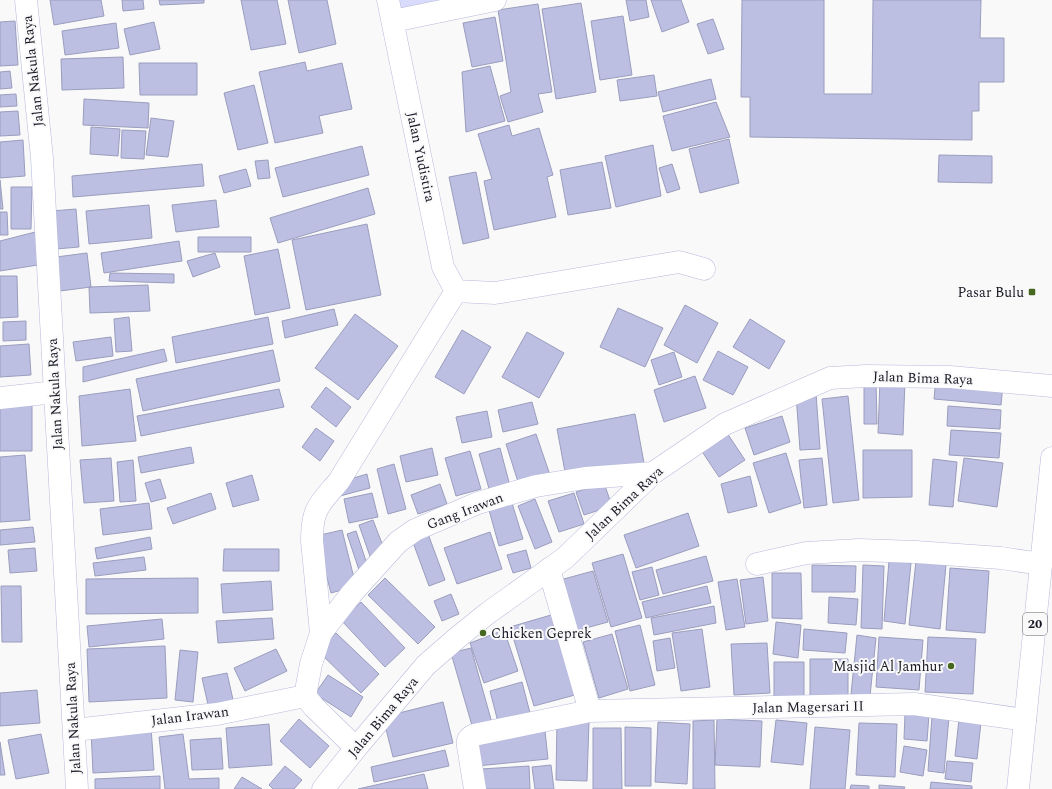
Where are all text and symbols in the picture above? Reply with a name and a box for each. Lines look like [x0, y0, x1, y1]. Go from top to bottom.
street label: Jalan Nakula Raya [17, 14, 49, 128]
street label: Jalan Yudistira [401, 110, 441, 204]
place label: Pasar Bulu [958, 282, 1024, 303]
marker: Pasar Bulu [1027, 287, 1037, 297]
street label: Jalan Nakula Raya [42, 337, 68, 450]
street label: Jalan Bima Raya [873, 366, 974, 390]
street label: Jalan Bima Raya [580, 461, 668, 545]
street label: Gang Irawan [424, 487, 506, 535]
road number: 20 [1023, 613, 1047, 635]
place label: Chicken Geprek [491, 623, 592, 644]
marker: Chicken Geprek [478, 628, 488, 638]
place label: Masjid Al Jamhur [833, 656, 943, 677]
street label: Jalan Nakula Raya [60, 661, 86, 774]
marker: Masjid Al Jamhur [946, 661, 956, 671]
street label: Jalan Bima Raya [343, 672, 423, 762]
street label: Jalan Magersari II [752, 696, 864, 718]
street label: Jalan Irawan [150, 701, 230, 731]

